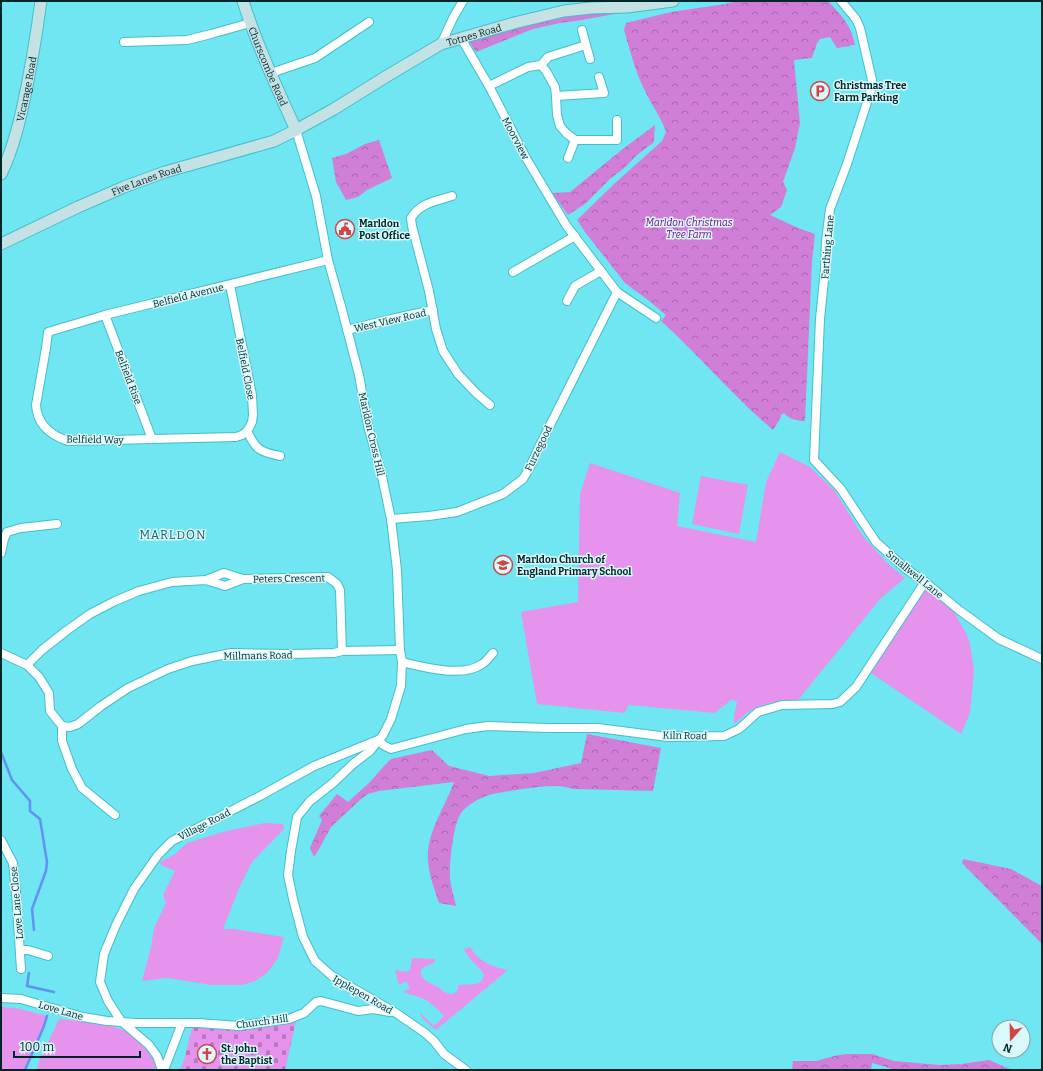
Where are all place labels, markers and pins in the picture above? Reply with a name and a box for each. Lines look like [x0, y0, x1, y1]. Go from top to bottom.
parking icon: Christmas Tree Farm Parking [809, 80, 831, 102]
place label: Christmas Tree Farm Parking [834, 80, 907, 104]
public building icon: Marldon Post Office [334, 218, 356, 240]
place label: Marldon Post Office [359, 218, 410, 242]
school or university icon: Marldon Church of England Primary School [492, 554, 514, 576]
place label: Marldon Church of England Primary School [517, 554, 631, 578]
church icon: St. John the Baptist [196, 1043, 218, 1065]
place label: St. John the Baptist [221, 1043, 273, 1067]

